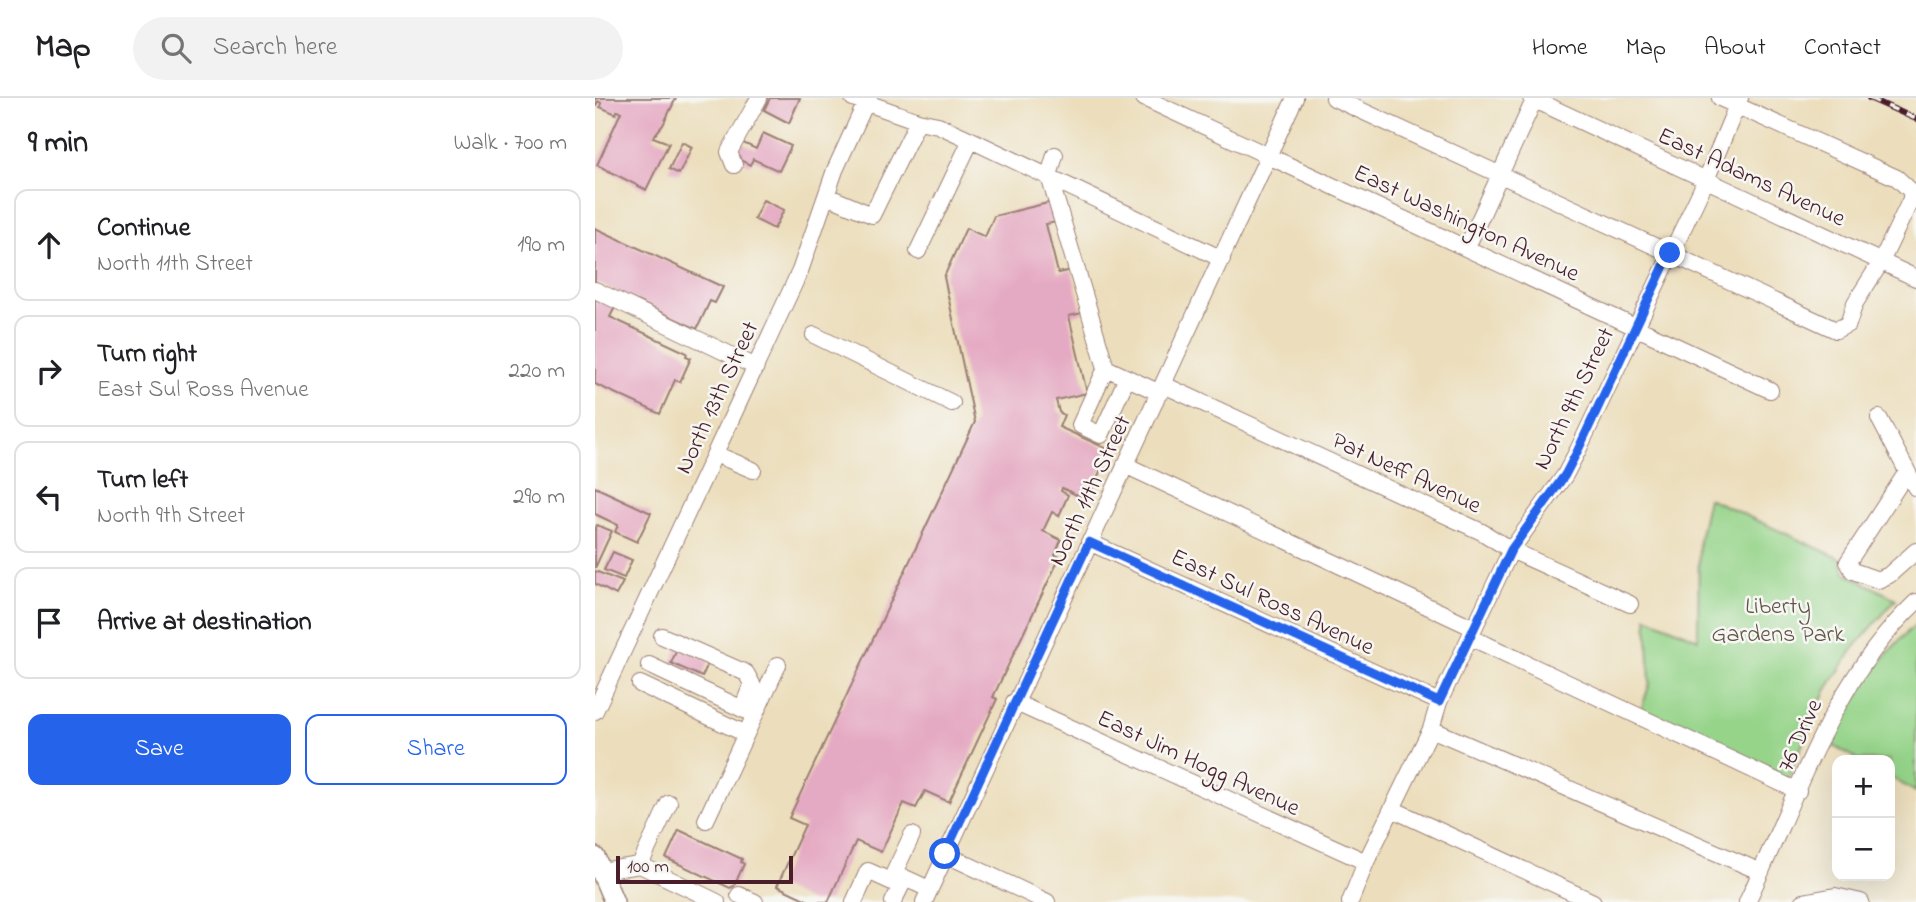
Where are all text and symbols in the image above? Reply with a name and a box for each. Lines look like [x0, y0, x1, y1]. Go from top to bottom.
search box [133, 17, 623, 80]
text: Map [35, 24, 91, 72]
icon: search [157, 29, 195, 67]
text: Search here [213, 29, 337, 67]
text: Home [1532, 31, 1588, 66]
text: Map [1626, 31, 1666, 66]
text: About [1704, 31, 1766, 66]
text: Contact [1804, 31, 1881, 66]
street label: East Adams Avenue [1651, 119, 1851, 237]
text: 9 min [28, 122, 88, 166]
text: Walk · 700 m [453, 127, 567, 160]
street label: East Washington Avenue [1347, 156, 1585, 292]
text: Continue [97, 210, 190, 248]
icon: ahead [30, 226, 68, 264]
text: 190 m [517, 229, 565, 262]
route end [1654, 237, 1685, 268]
text: North 11th Street [97, 248, 253, 281]
street label: North 13th Street [668, 316, 769, 480]
street label: North 9th Street [1526, 322, 1625, 476]
text: Turn right [97, 336, 197, 374]
icon: right [30, 352, 68, 390]
text: 220 m [509, 355, 565, 388]
text: East Sul Ross Avenue [97, 374, 309, 407]
street label: North 11th Street [1041, 410, 1142, 572]
street label: Pat Neff Avenue [1325, 424, 1487, 524]
text: Turn left [97, 462, 188, 500]
icon: left [30, 478, 68, 516]
text: 290 m [513, 481, 565, 514]
text: North 9th Street [97, 500, 245, 533]
street label: East Sul Ross Avenue [1164, 541, 1380, 666]
park label: Liberty Gardens Park [1711, 590, 1845, 653]
icon: arrive [30, 604, 68, 642]
text: Arrive at destination [97, 604, 312, 642]
street label: 76 Drive [1770, 694, 1833, 778]
street label: East Jim Hogg Avenue [1091, 702, 1305, 827]
button: Save [28, 714, 291, 785]
button: Share [305, 714, 567, 785]
map controls [1832, 755, 1895, 881]
button: + [1832, 755, 1895, 818]
button: − [1832, 818, 1895, 881]
route start [929, 838, 960, 869]
scale bar [616, 853, 793, 885]
text: 100 m [627, 854, 669, 881]

